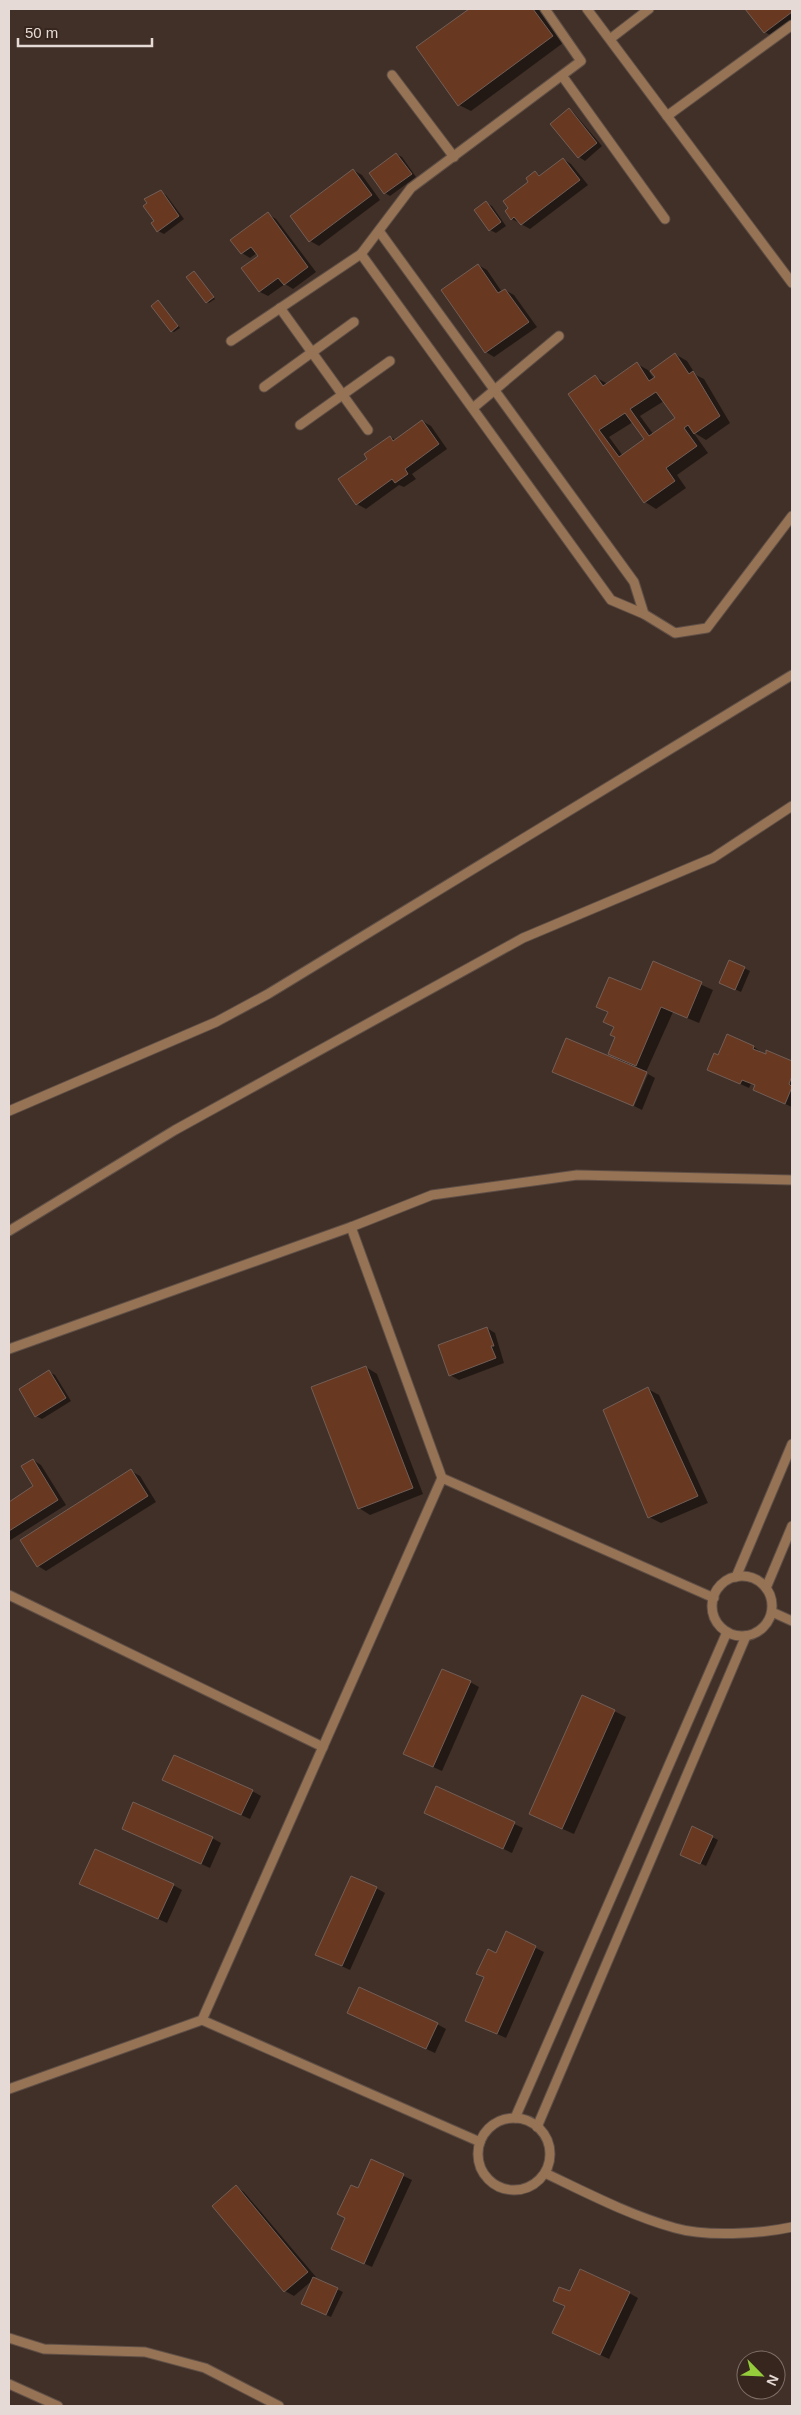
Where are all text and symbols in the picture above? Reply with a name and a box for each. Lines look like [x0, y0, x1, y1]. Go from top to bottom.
scale bar [18, 15, 151, 47]
text: 50 m [25, 24, 58, 41]
north arrow [736, 2350, 786, 2400]
text: N [764, 2372, 782, 2388]

